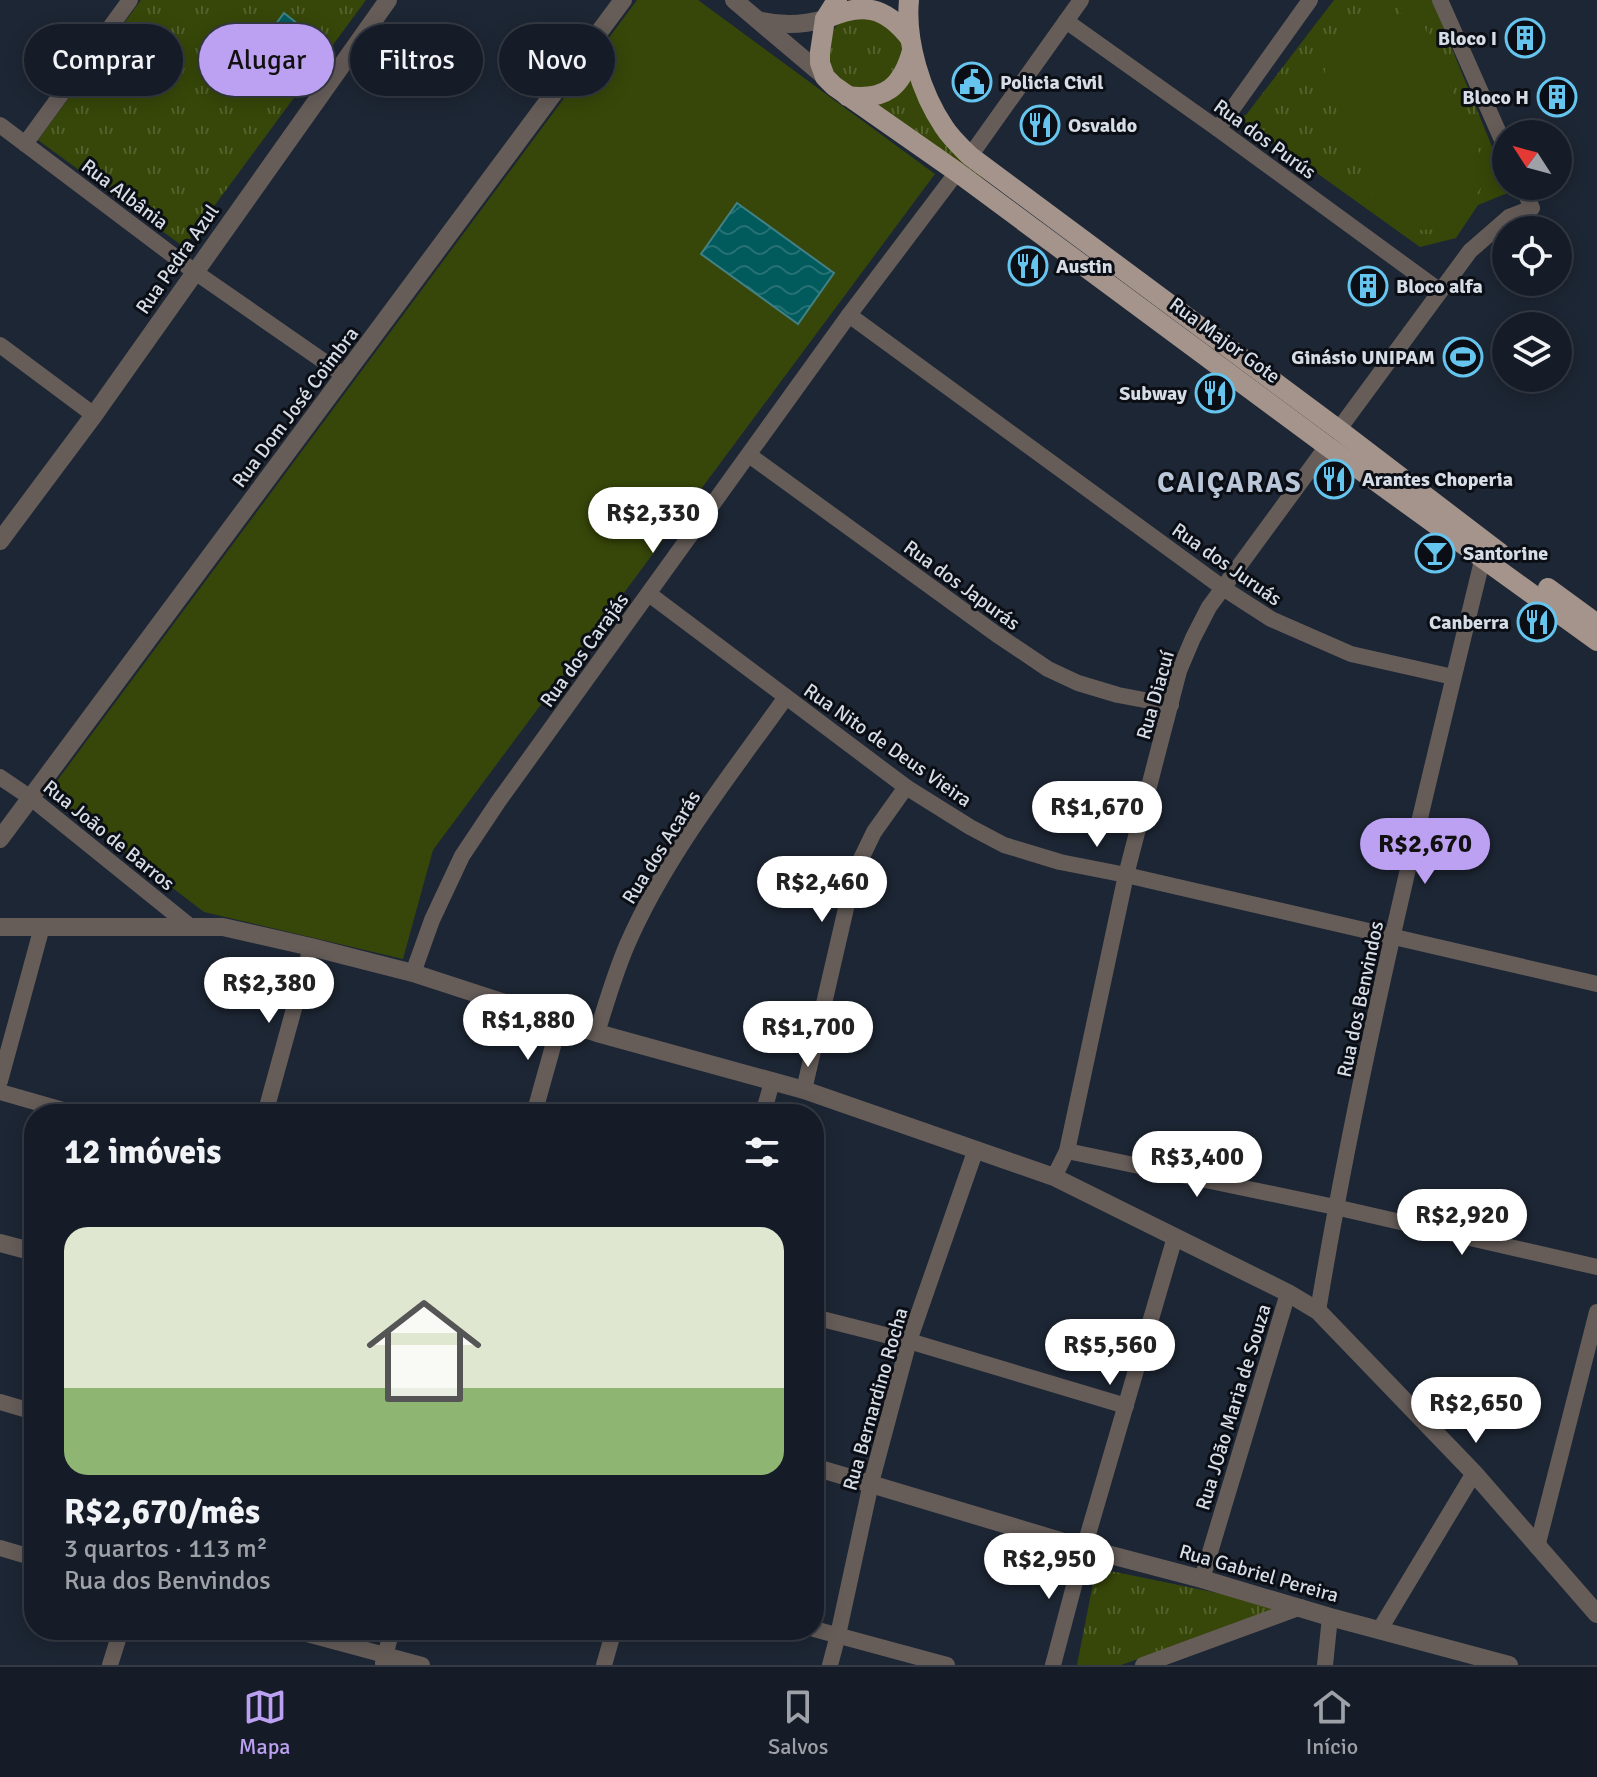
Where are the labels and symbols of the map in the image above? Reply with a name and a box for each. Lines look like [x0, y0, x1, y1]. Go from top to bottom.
building icon: Bloco I [1504, 17, 1546, 59]
place label: Bloco I [1438, 26, 1497, 51]
public building icon: Policia Civil [951, 61, 993, 103]
place label: Policia Civil [1000, 70, 1103, 95]
building icon: Bloco H [1536, 76, 1578, 118]
place label: Bloco H [1462, 85, 1529, 110]
street label: Rua dos Purús [1209, 94, 1321, 185]
restaurant icon: Osvaldo [1019, 104, 1061, 146]
place label: Osvaldo [1068, 113, 1137, 138]
north arrow [1492, 120, 1572, 200]
street label: Rua Albânia [76, 154, 173, 235]
street label: Rua Pedra Azul [130, 200, 224, 319]
restaurant icon: Austin [1007, 245, 1049, 287]
place label: Austin [1056, 254, 1113, 279]
building icon: Bloco alfa [1347, 265, 1389, 307]
place label: Bloco alfa [1396, 274, 1483, 299]
street label: Rua Major Gote [1164, 292, 1285, 389]
street label: Rua Dom José Coimbra [227, 322, 364, 493]
sports icon: Ginásio UNIPAM [1442, 336, 1484, 378]
place label: Ginásio UNIPAM [1291, 345, 1435, 370]
restaurant icon: Subway [1194, 372, 1236, 414]
place label: Subway [1119, 381, 1187, 406]
restaurant icon: Arantes Choperia [1313, 458, 1355, 500]
district label: CAIÇARAS [1157, 466, 1303, 500]
place label: Arantes Choperia [1362, 467, 1513, 492]
pin: R$2,330 [579, 487, 727, 555]
street label: Rua dos Juruás [1167, 517, 1287, 612]
bar icon: Santorine [1414, 532, 1456, 574]
street label: Rua dos Japurás [899, 535, 1025, 636]
place label: Santorine [1463, 541, 1548, 566]
street label: Rua dos Carajás [535, 588, 634, 712]
restaurant icon: Canberra [1516, 601, 1558, 643]
place label: Canberra [1429, 610, 1509, 635]
street label: Rua Diacuí [1131, 647, 1180, 742]
street label: Rua Nito de Deus Vieira [799, 678, 977, 813]
street label: Rua João de Barros [38, 775, 180, 896]
pin: R$1,670 [1023, 781, 1171, 849]
street label: Rua dos Acarás [617, 786, 706, 909]
pin: R$2,670 [1351, 818, 1499, 886]
pin: R$2,460 [748, 856, 896, 924]
street label: Rua dos Benvindos [1332, 919, 1389, 1079]
pin: R$2,380 [195, 957, 343, 1025]
pin: R$1,880 [454, 994, 602, 1062]
pin: R$1,700 [734, 1001, 882, 1069]
pin: R$3,400 [1123, 1131, 1271, 1199]
pin: R$2,920 [1388, 1189, 1536, 1257]
street label: Rua JOão Maria de Souza [1190, 1301, 1277, 1513]
street label: Rua Bernardino Rocha [837, 1305, 914, 1493]
pin: R$5,560 [1036, 1319, 1184, 1387]
pin: R$2,650 [1402, 1377, 1550, 1445]
pin: R$2,950 [975, 1533, 1123, 1601]
street label: Rua Gabriel Pereira [1176, 1539, 1341, 1608]

